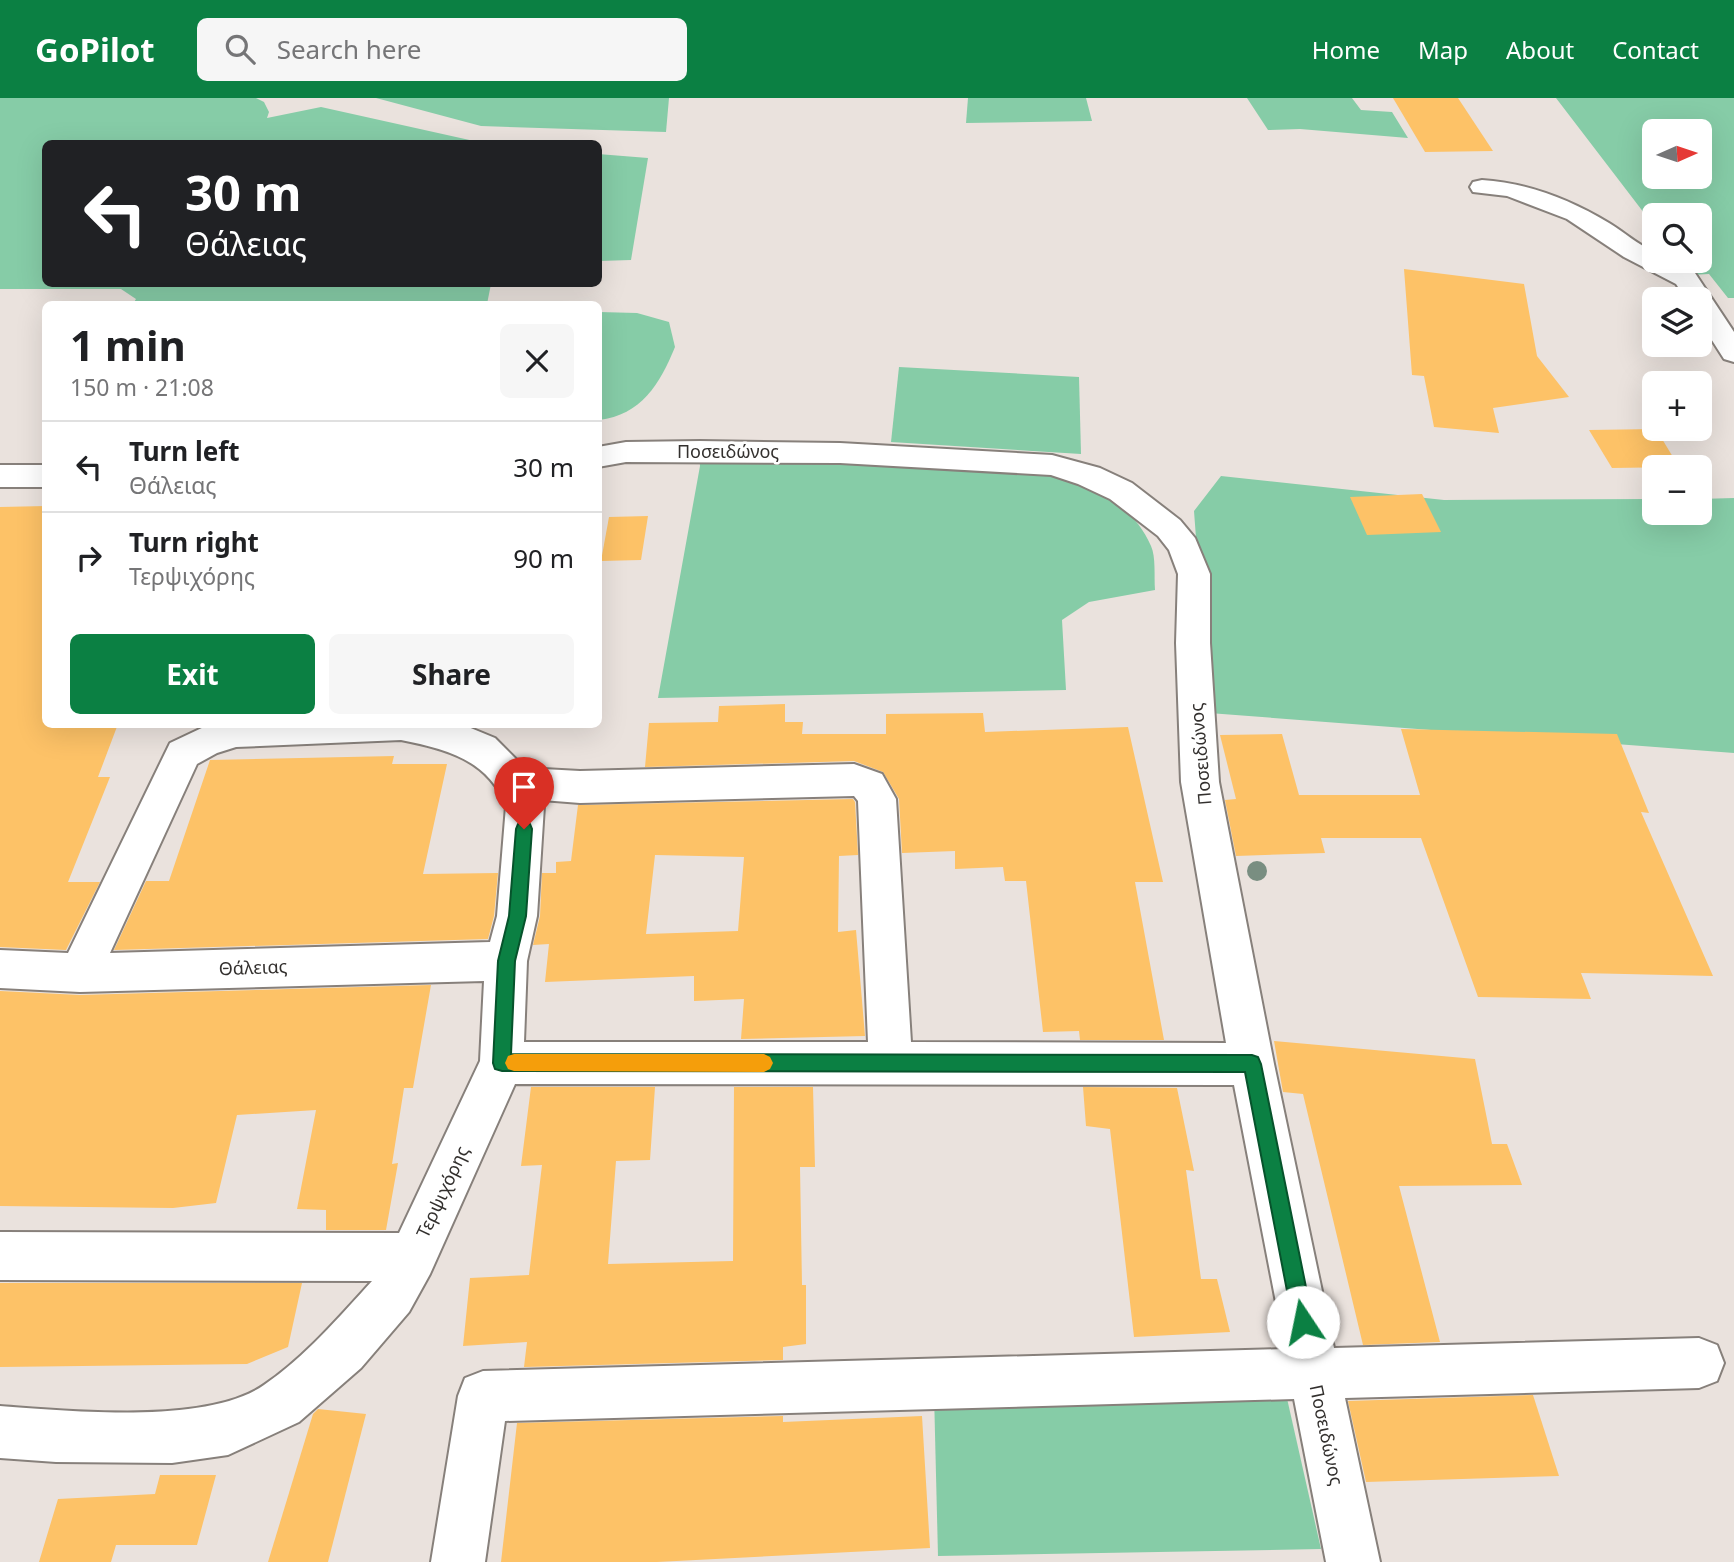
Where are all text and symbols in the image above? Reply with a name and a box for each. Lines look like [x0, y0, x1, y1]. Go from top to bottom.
search box [197, 18, 687, 81]
text: GoPilot [35, 27, 155, 72]
icon: search [221, 30, 259, 68]
text: Search here [277, 31, 421, 67]
text: Home [1312, 33, 1380, 66]
text: Map [1418, 33, 1468, 66]
text: About [1506, 33, 1574, 66]
text: Contact [1612, 33, 1699, 66]
north arrow [1642, 119, 1712, 189]
map controls [1642, 119, 1712, 525]
text: 30 m [185, 159, 302, 225]
icon: left [70, 168, 161, 259]
button: search [1642, 203, 1712, 273]
text: Θάλειας [185, 222, 307, 265]
button: layers [1642, 287, 1712, 357]
text: 1 min [70, 316, 186, 373]
button: close [500, 324, 574, 398]
text: 150 m · 21:08 [70, 371, 214, 403]
button: + [1642, 371, 1712, 441]
text: Turn left [129, 433, 240, 469]
street label: Ποσειδώνος [677, 439, 779, 463]
icon: left [70, 448, 108, 486]
text: 30 m [513, 449, 574, 485]
button: − [1642, 455, 1712, 525]
text: Θάλειας [129, 469, 217, 501]
text: Turn right [129, 524, 259, 560]
icon: right [70, 539, 108, 577]
text: 90 m [513, 540, 574, 576]
text: Τερψιχόρης [129, 560, 255, 592]
button: Exit [70, 634, 315, 714]
button: Share [329, 634, 574, 714]
street label: Ποσειδώνος [1184, 702, 1216, 806]
pin [494, 757, 554, 829]
icon: arrive [505, 768, 543, 806]
street label: Θάλειας [218, 954, 288, 980]
street label: Τερψιχόρης [410, 1142, 474, 1241]
position arrow [1266, 1285, 1340, 1359]
street label: Ποσειδώνος [1305, 1382, 1349, 1487]

